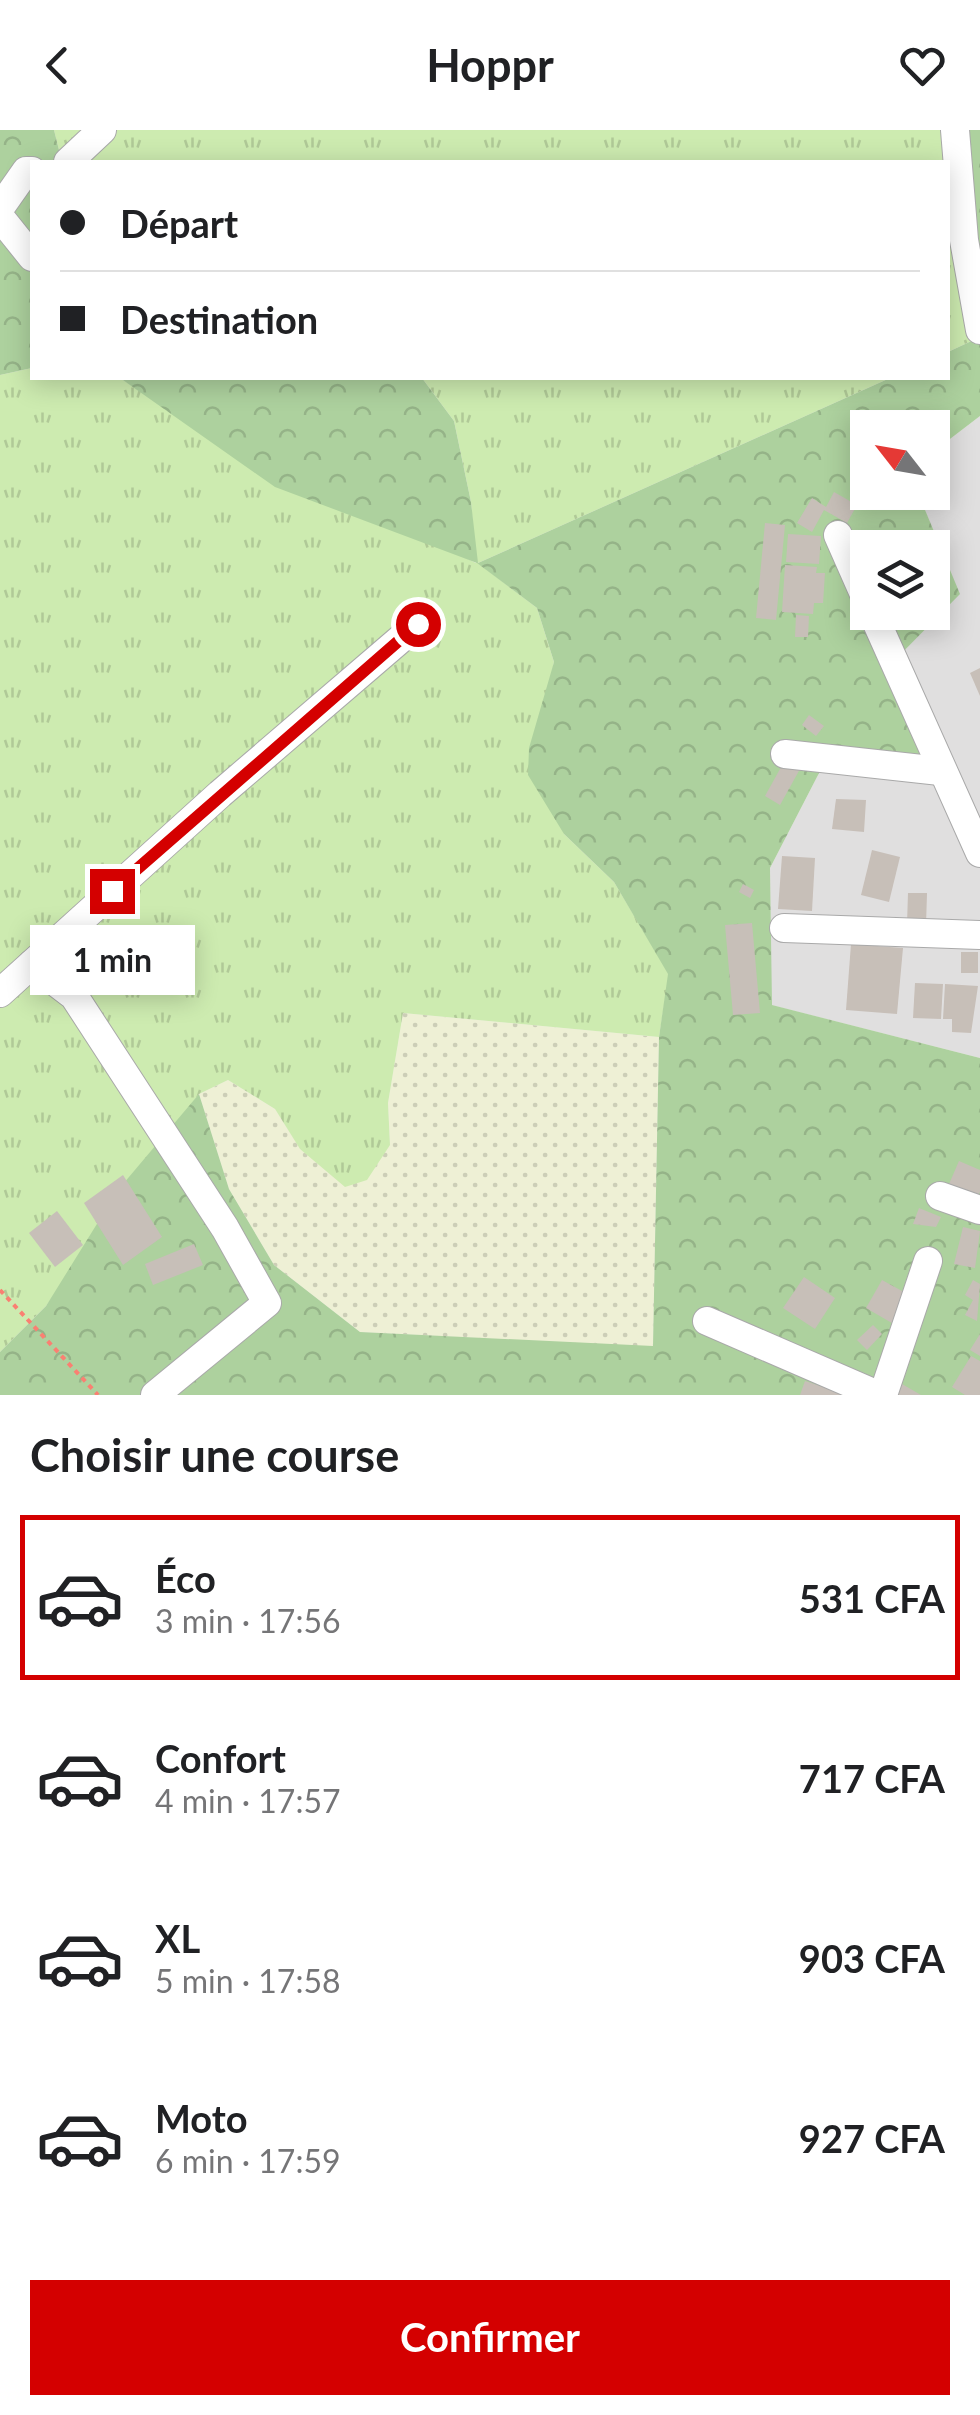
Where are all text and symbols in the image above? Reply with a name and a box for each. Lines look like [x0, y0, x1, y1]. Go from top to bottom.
icon: back [30, 38, 85, 93]
text: Hoppr [426, 38, 554, 92]
icon: heart [895, 38, 950, 93]
text: Départ [120, 200, 238, 246]
text: Destination [120, 296, 318, 342]
north arrow [850, 410, 950, 510]
map controls [850, 410, 950, 630]
button: layers [850, 530, 950, 630]
route start [396, 602, 441, 647]
route end [90, 869, 135, 914]
callout: 1 min [29, 926, 194, 996]
text: 1 min [73, 940, 152, 979]
text: Choisir une course [30, 1428, 399, 1482]
icon: car [35, 1553, 125, 1643]
text: Éco [155, 1555, 216, 1601]
text: 531 CFA [799, 1575, 945, 1621]
text: 3 min · 17:56 [155, 1601, 341, 1640]
icon: car [35, 1733, 125, 1823]
text: Confort [155, 1735, 286, 1781]
text: 717 CFA [799, 1755, 945, 1801]
text: 4 min · 17:57 [155, 1781, 341, 1820]
icon: car [35, 1913, 125, 2003]
text: XL [155, 1915, 200, 1961]
text: 903 CFA [799, 1935, 945, 1981]
text: 5 min · 17:58 [155, 1961, 341, 2000]
icon: car [35, 2093, 125, 2183]
text: Moto [155, 2095, 248, 2141]
text: 927 CFA [799, 2115, 945, 2161]
text: 6 min · 17:59 [155, 2141, 341, 2180]
button: Confirmer [30, 2280, 950, 2395]

